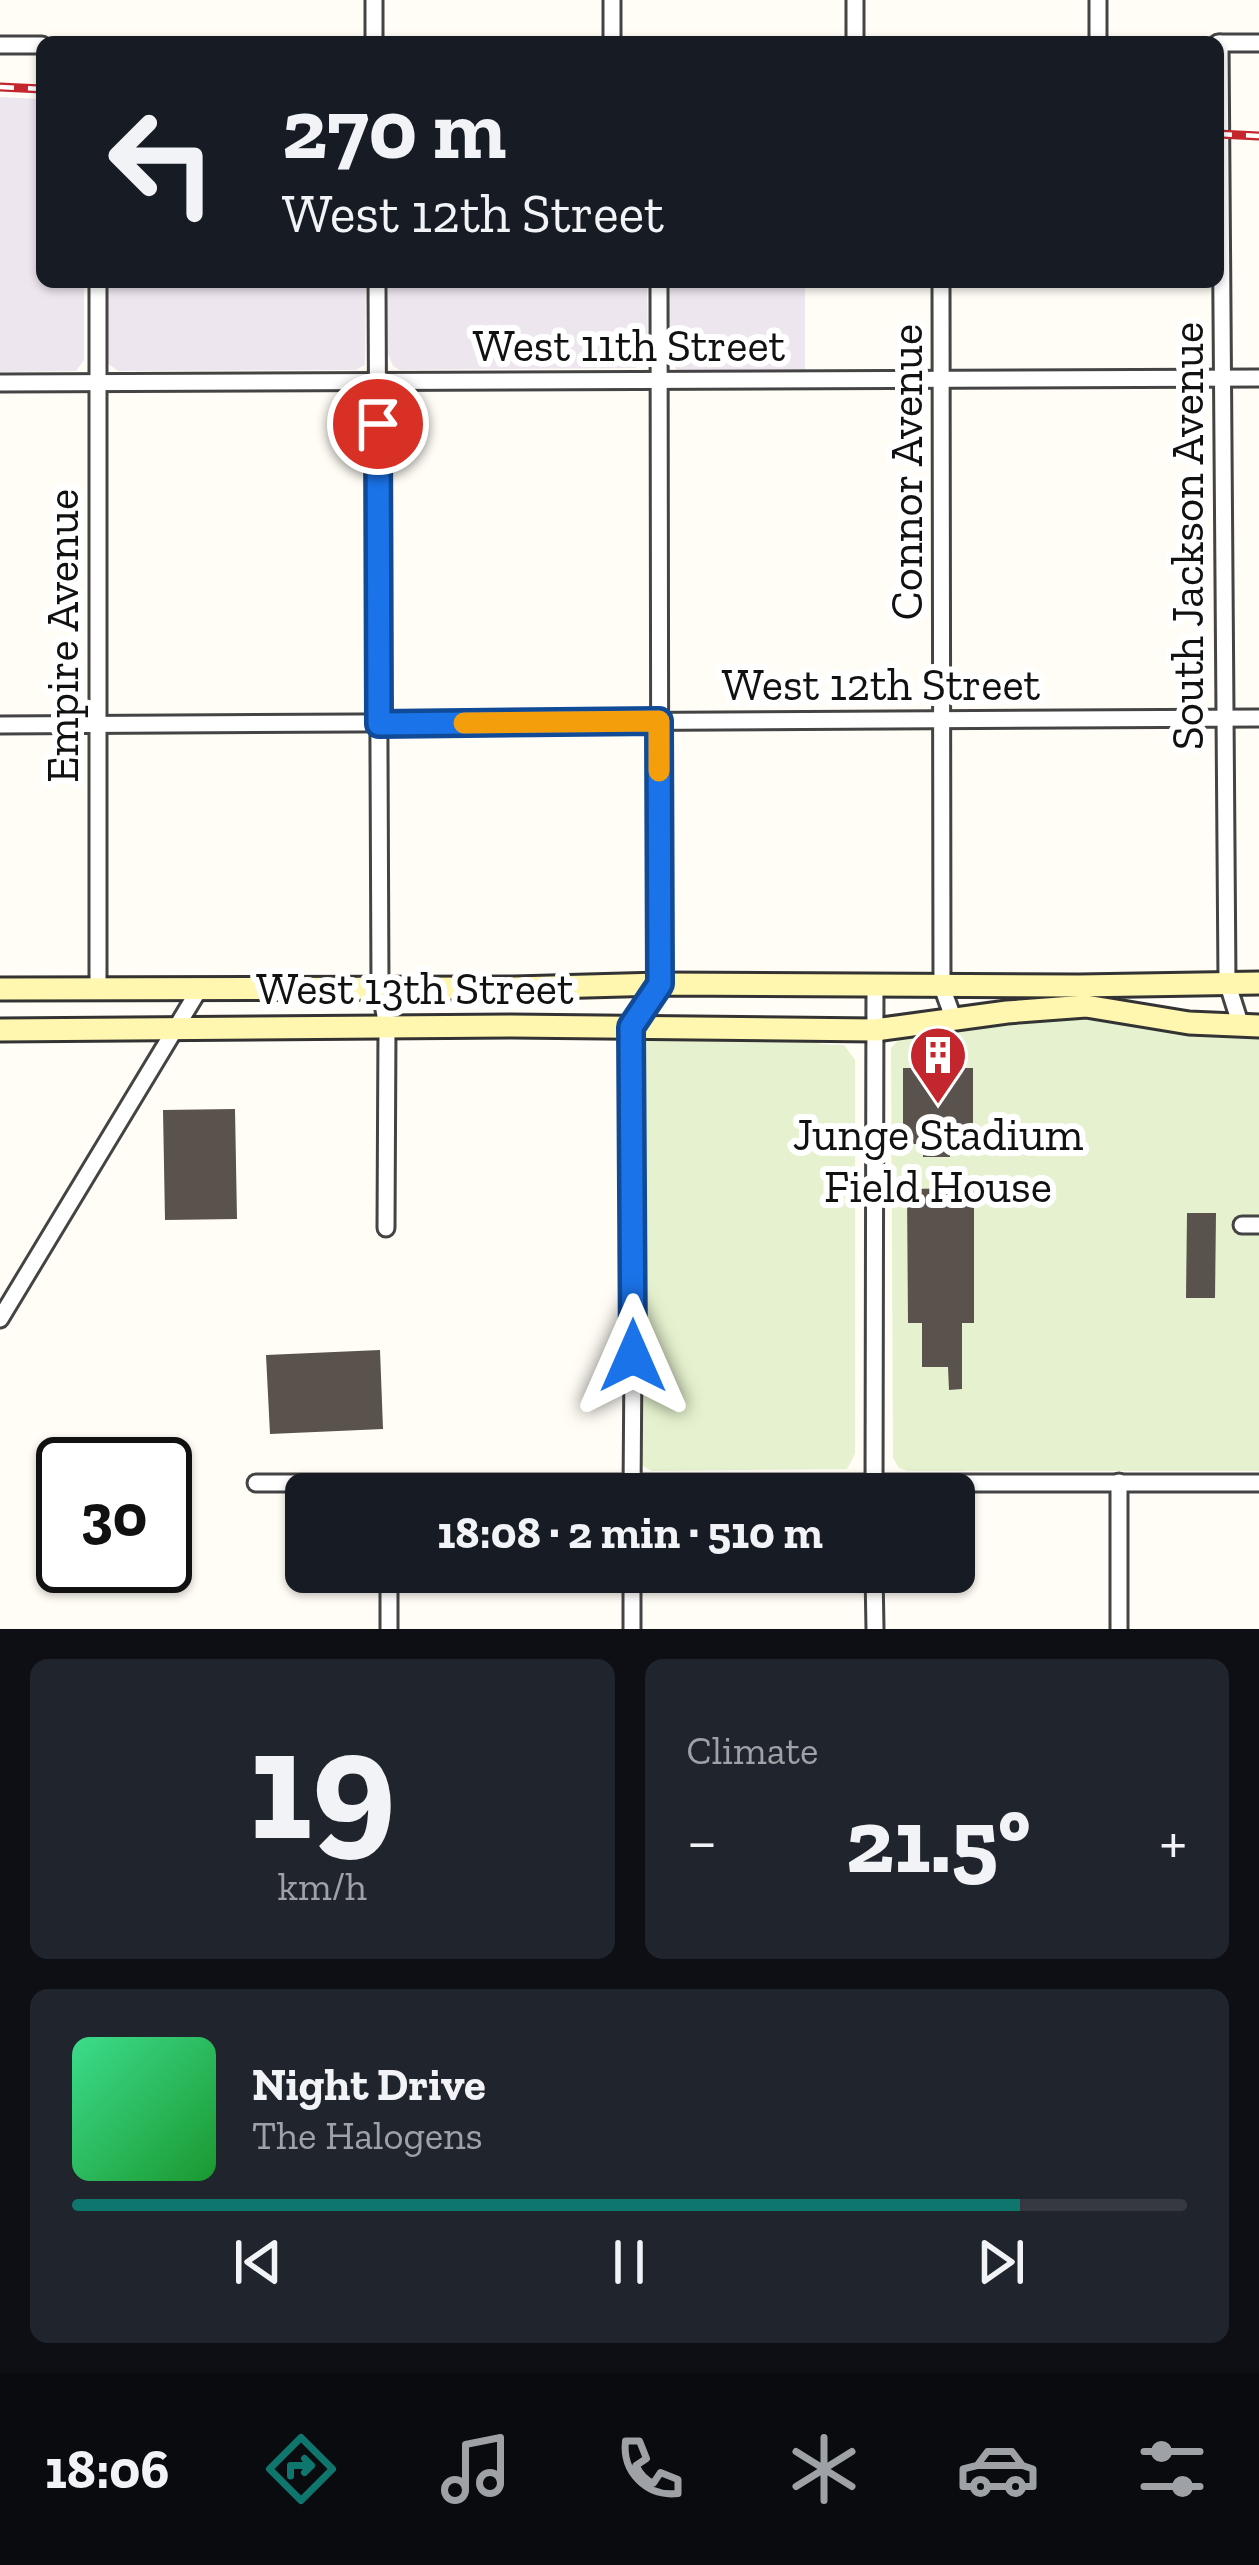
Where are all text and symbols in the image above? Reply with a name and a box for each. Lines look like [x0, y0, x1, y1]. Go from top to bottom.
text: 270 m [282, 79, 506, 180]
icon: left [84, 84, 240, 240]
text: West 12th Street [282, 181, 664, 246]
street label: West 11th Street [473, 319, 786, 373]
street label: South Jackson Avenue [1161, 322, 1215, 750]
street label: Connor Avenue [880, 324, 934, 620]
pin [327, 373, 429, 475]
icon: arrive [345, 391, 411, 457]
street label: Empire Avenue [36, 489, 90, 783]
street label: West 12th Street [722, 658, 1041, 712]
street label: West 13th Street [256, 962, 574, 1016]
building icon: Junge Stadium Field House [907, 1024, 969, 1106]
place label: Junge Stadium Field House [793, 1108, 1083, 1214]
position arrow [570, 1293, 696, 1419]
speed limit sign: 30 [36, 1437, 192, 1593]
text: 18:08 · 2 min · 510 m [437, 1506, 823, 1560]
text: 19 [249, 1691, 395, 1878]
text: Climate [687, 1727, 818, 1774]
text: 21.5° [846, 1787, 1031, 1895]
text: − [687, 1802, 717, 1881]
text: + [1159, 1802, 1187, 1881]
text: km/h [278, 1863, 367, 1910]
text: Night Drive [252, 2058, 486, 2112]
text: The Halogens [252, 2112, 483, 2159]
icon: previous [225, 2229, 291, 2295]
icon: pause [596, 2229, 662, 2295]
icon: next [968, 2229, 1034, 2295]
icon: directions [259, 2427, 343, 2511]
icon: music [434, 2427, 518, 2511]
icon: phone [608, 2427, 692, 2511]
icon: climate [782, 2427, 866, 2511]
icon: car [956, 2427, 1040, 2511]
icon: filters [1130, 2427, 1214, 2511]
text: 18:06 [45, 2437, 169, 2502]

